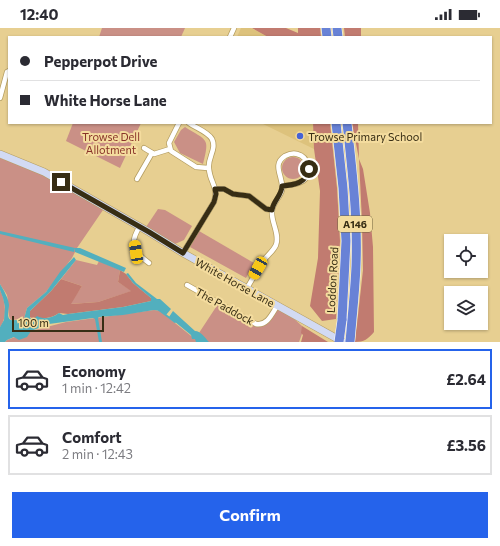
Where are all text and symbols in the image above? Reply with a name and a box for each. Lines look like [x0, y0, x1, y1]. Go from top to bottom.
text: 12:40 [20, 5, 58, 23]
text: Pepperpot Drive [44, 52, 157, 70]
text: White Horse Lane [44, 91, 167, 109]
park label: Trowse Dell Allotment [82, 130, 140, 156]
place label: Trowse Primary School [308, 130, 422, 143]
marker: Trowse Primary School [295, 131, 305, 141]
route start [300, 160, 318, 178]
route end [52, 173, 70, 191]
road number: A146 [338, 216, 372, 232]
map controls [444, 234, 488, 330]
button: locate [444, 234, 488, 278]
car [128, 239, 144, 265]
street label: Loddon Road [324, 247, 340, 313]
street label: White Horse Lane [193, 255, 277, 309]
car [247, 255, 269, 281]
street label: The Paddock [194, 285, 256, 327]
button: layers [444, 286, 488, 330]
scale bar [12, 314, 104, 333]
text: 100 m [18, 316, 49, 329]
icon: car [14, 361, 50, 397]
text: Economy [62, 362, 126, 380]
text: £2.64 [446, 370, 486, 388]
text: 1 min · 12:42 [62, 380, 131, 396]
icon: car [14, 427, 50, 463]
text: Comfort [62, 428, 122, 446]
text: £3.56 [446, 436, 486, 454]
text: 2 min · 12:43 [62, 446, 133, 462]
button: Confirm [12, 492, 488, 538]

